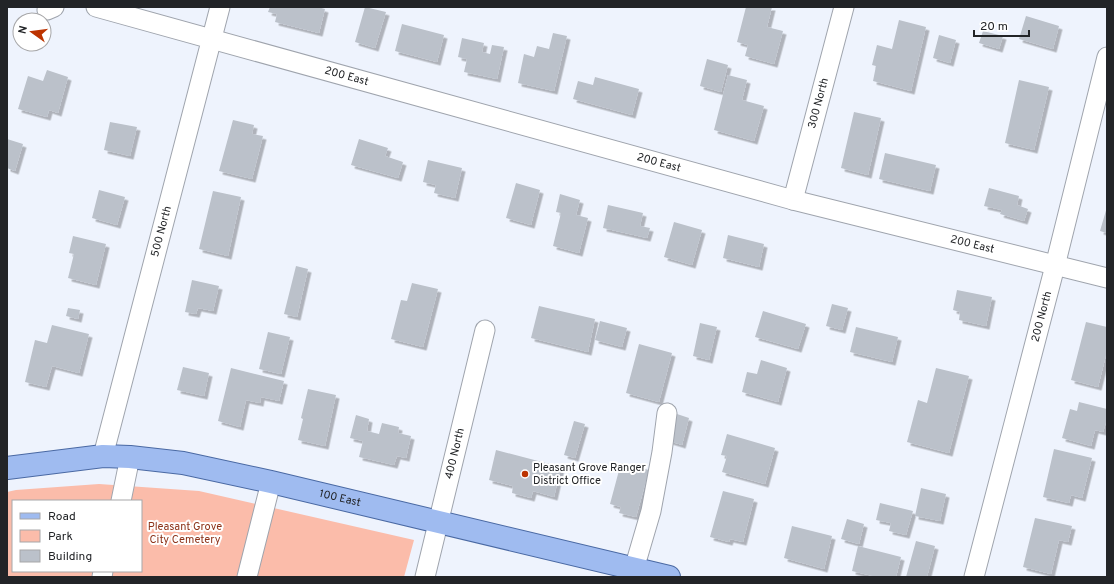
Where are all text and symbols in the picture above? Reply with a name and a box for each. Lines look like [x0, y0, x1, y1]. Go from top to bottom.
north arrow [12, 12, 52, 52]
scale bar [974, 12, 1029, 38]
text: 20 m [980, 19, 1008, 35]
text: N [16, 24, 31, 35]
street label: 200 East [323, 64, 370, 89]
street label: 300 North [805, 77, 832, 130]
street label: 200 East [635, 150, 682, 176]
street label: 500 North [148, 205, 175, 258]
street label: 200 East [949, 232, 996, 257]
street label: 200 North [1028, 290, 1055, 344]
street label: 400 North [442, 427, 468, 481]
place label: Pleasant Grove Ranger District Office [533, 461, 647, 488]
marker: Pleasant Grove Ranger District Office [520, 469, 530, 479]
street label: 100 East [318, 487, 362, 510]
legend [12, 500, 142, 572]
text: Road [48, 509, 76, 525]
park label: Pleasant Grove City Cemetery [148, 520, 222, 547]
text: Park [48, 529, 73, 545]
text: Building [48, 549, 92, 565]

